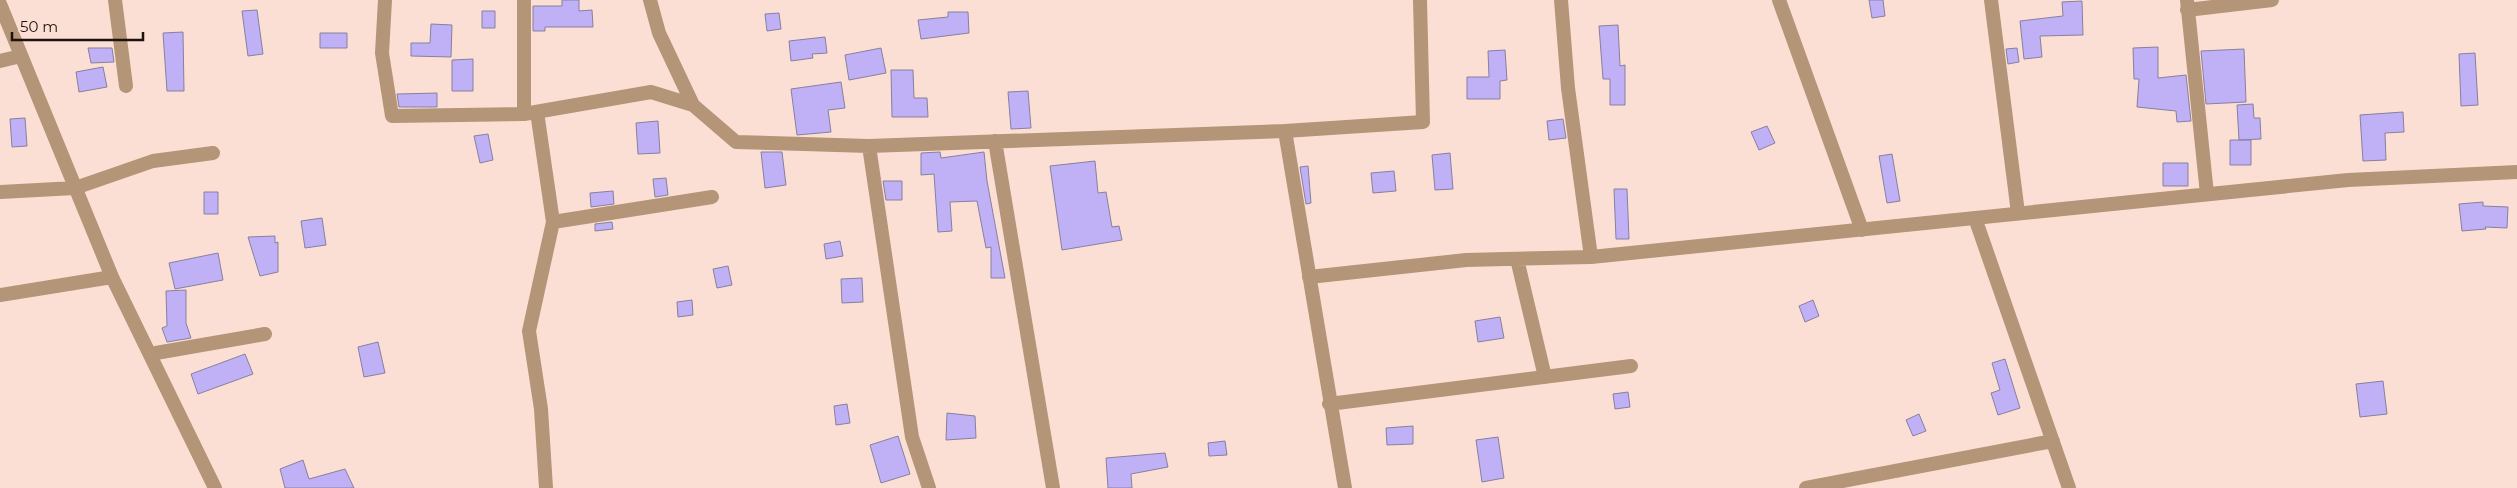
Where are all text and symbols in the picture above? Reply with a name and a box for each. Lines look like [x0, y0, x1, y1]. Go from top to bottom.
scale bar [12, 10, 144, 42]
text: 50 m [20, 17, 58, 36]

